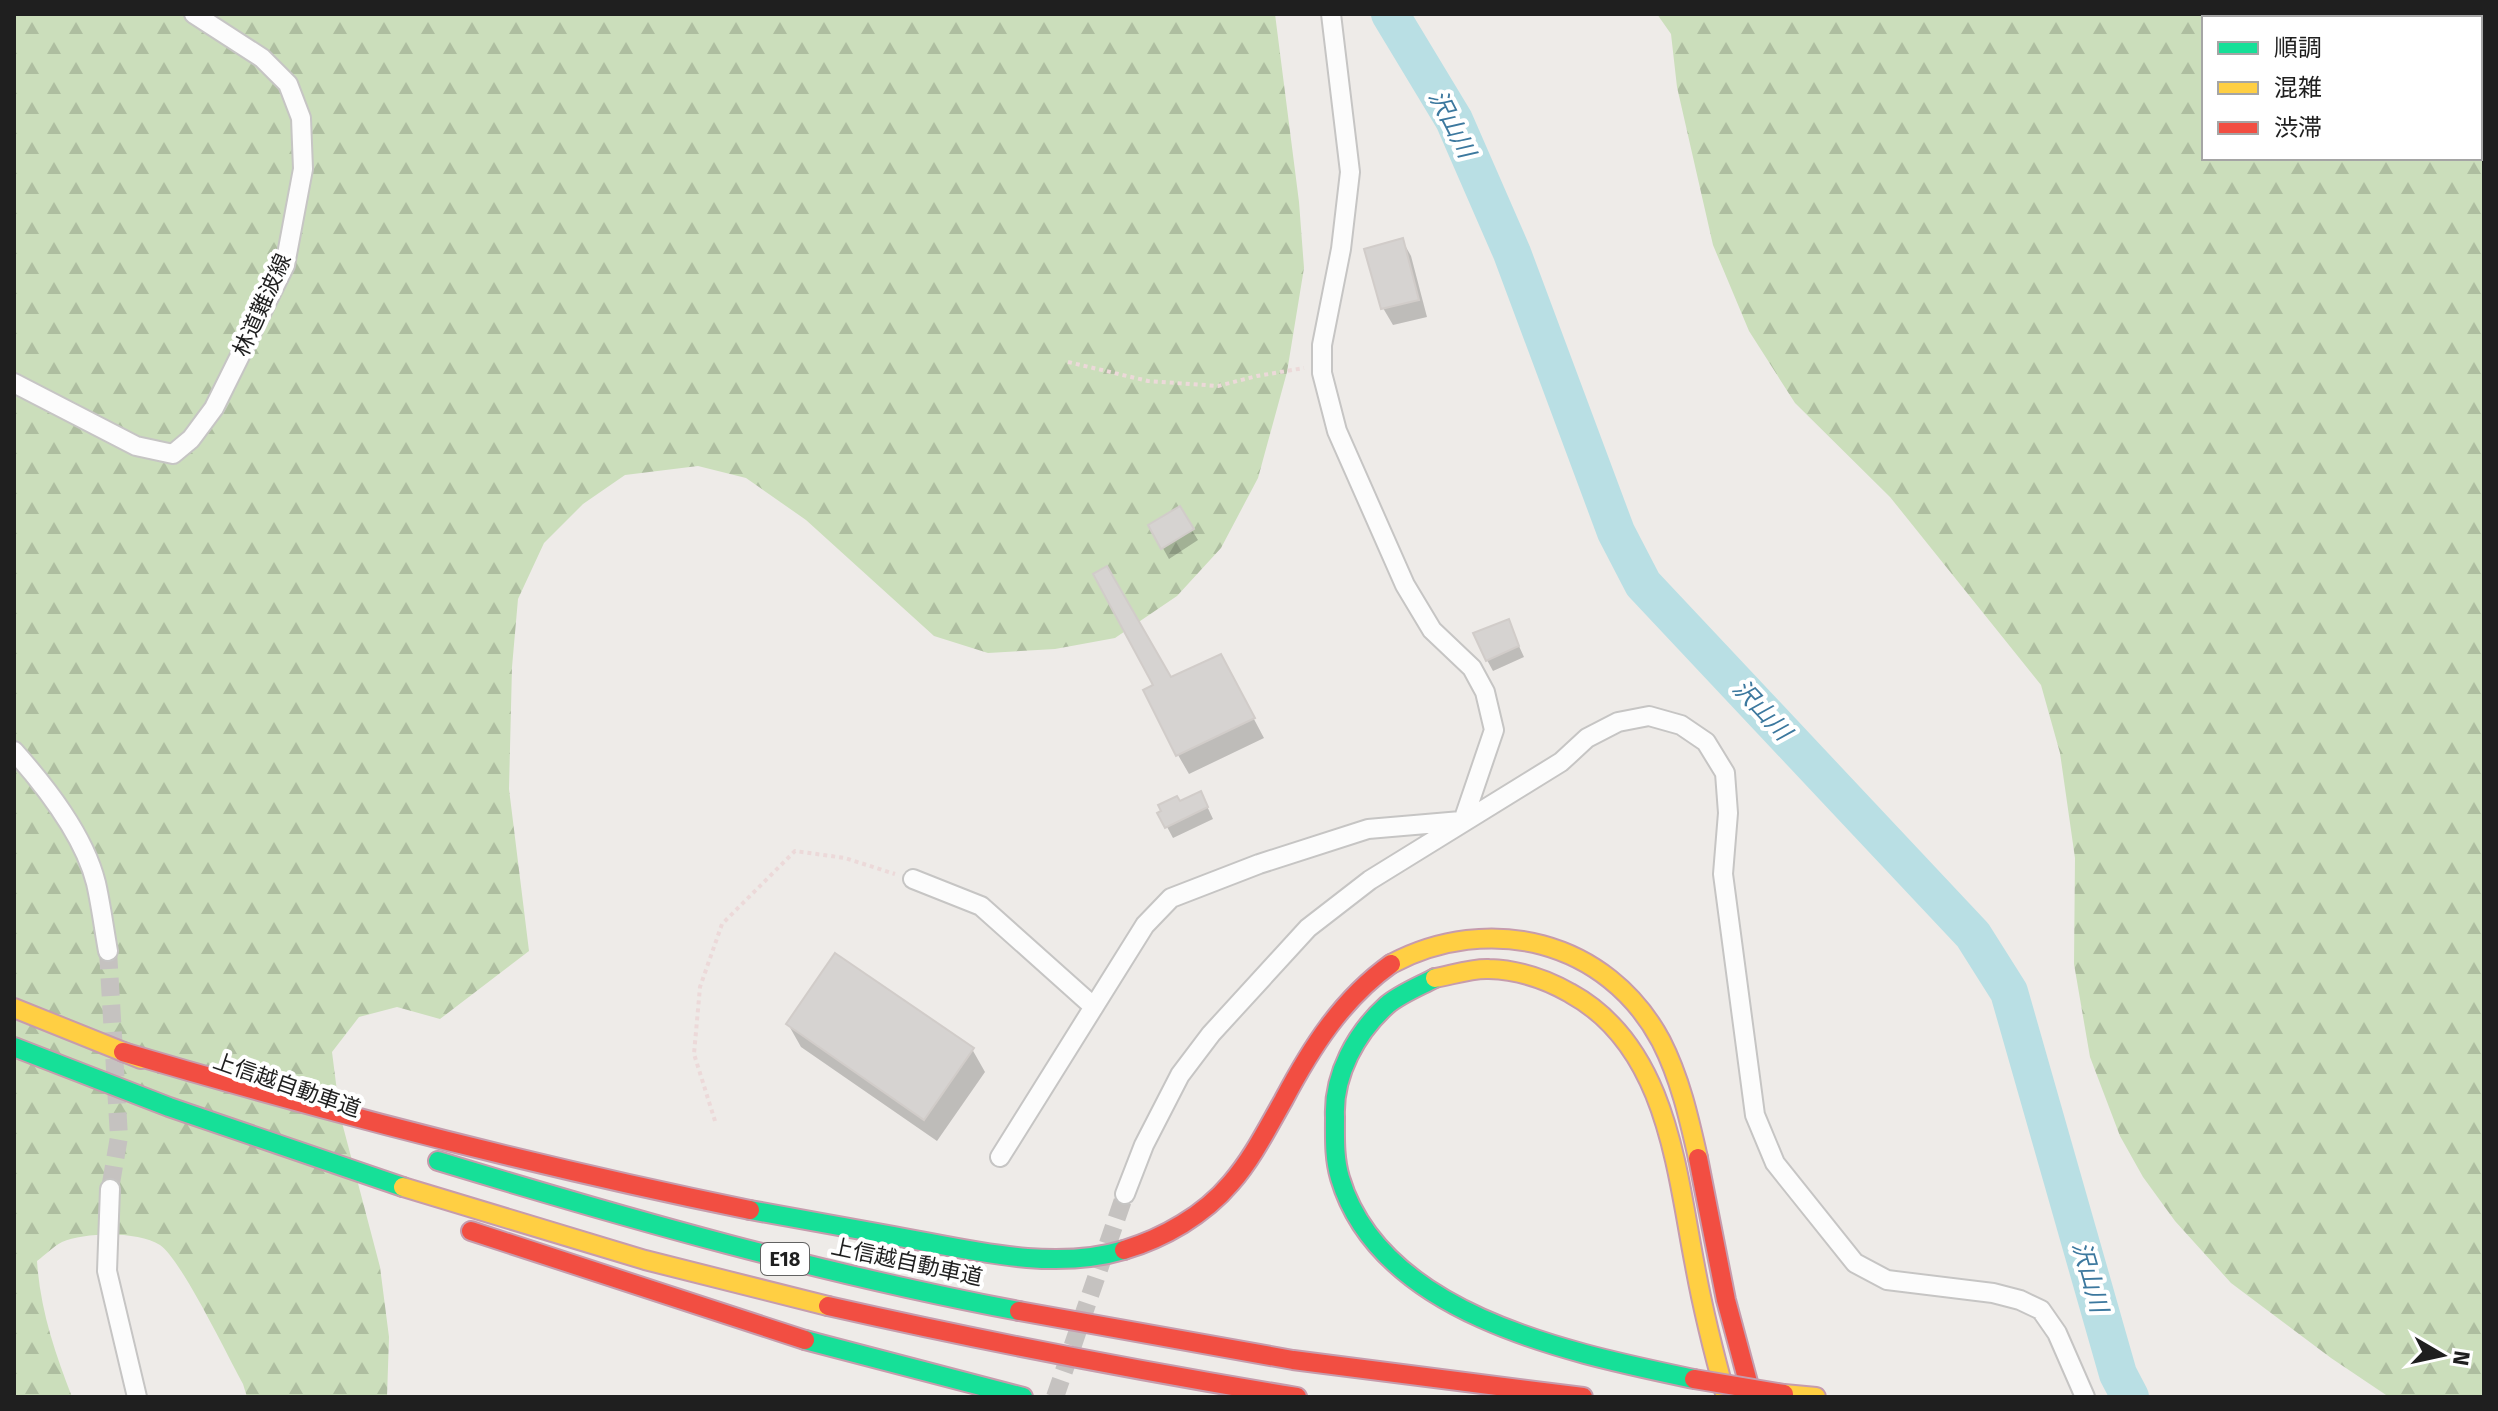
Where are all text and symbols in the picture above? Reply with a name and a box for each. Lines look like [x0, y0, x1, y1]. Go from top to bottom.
legend [2202, 16, 2482, 160]
text: 順調 [2274, 34, 2322, 62]
text: 混雑 [2274, 74, 2322, 102]
water label: 沢山川 [1423, 86, 1482, 165]
text: 渋滞 [2274, 114, 2322, 142]
street label: 林道難波線 [227, 249, 297, 361]
water label: 沢山川 [1727, 674, 1799, 748]
street label: 上信越自動車道 [210, 1047, 364, 1123]
street label: 上信越自動車道 [829, 1233, 985, 1291]
water label: 沢山川 [2067, 1239, 2114, 1318]
road number: E18 [761, 1243, 809, 1275]
north arrow [2402, 1315, 2482, 1395]
text: N [2447, 1349, 2476, 1367]

